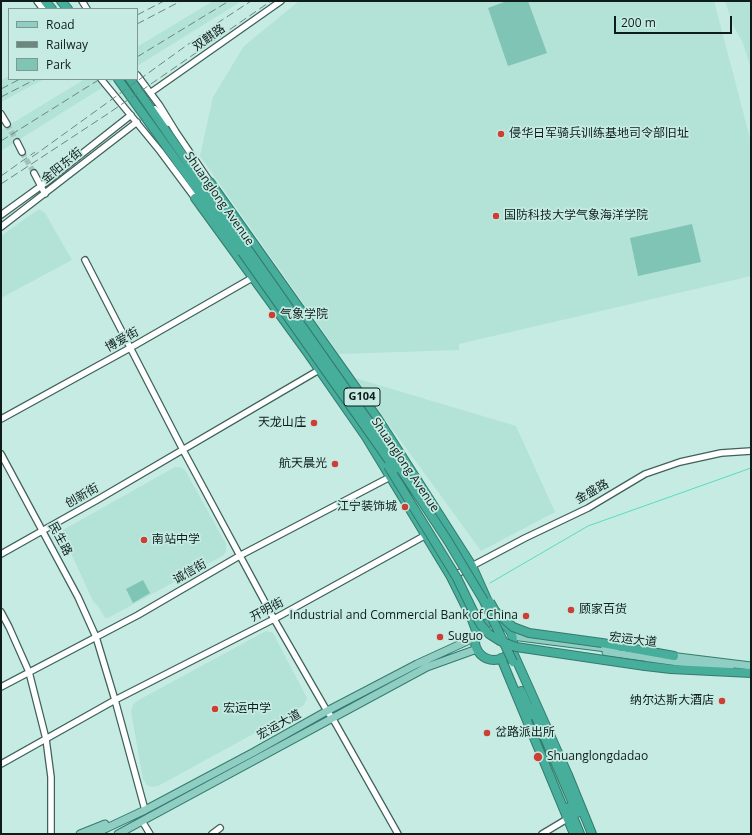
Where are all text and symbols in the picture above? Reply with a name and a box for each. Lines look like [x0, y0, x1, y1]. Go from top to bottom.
legend [8, 8, 138, 80]
scale bar [616, 8, 734, 34]
text: 200 m [621, 14, 656, 31]
text: Road [46, 16, 75, 33]
street label: 双麒路 [190, 22, 228, 54]
text: Railway [46, 36, 88, 53]
text: Park [46, 56, 71, 73]
place label: 侵华日军骑兵训练基地司令部旧址 [509, 127, 689, 141]
marker: 侵华日军骑兵训练基地司令部旧址 [496, 129, 506, 139]
street label: 金阳东街 [39, 145, 85, 187]
street label: Shuanglong Avenue [181, 149, 257, 249]
place label: 国防科技大学气象海洋学院 [504, 209, 648, 223]
marker: 国防科技大学气象海洋学院 [491, 211, 501, 221]
place label: 气象学院 [280, 308, 328, 322]
marker: 气象学院 [267, 310, 277, 320]
street label: 博爱街 [103, 325, 141, 355]
road number: G104 [344, 388, 380, 406]
street label: Shuanglong Avenue [368, 415, 442, 515]
place label: 天龙山庄 [258, 416, 306, 430]
marker: 天龙山庄 [309, 418, 319, 428]
place label: 航天晨光 [279, 457, 327, 471]
marker: 航天晨光 [330, 459, 340, 469]
street label: 金盛路 [573, 477, 611, 507]
street label: 创新街 [63, 481, 101, 511]
place label: 江宁装饰城 [337, 500, 397, 514]
marker: 江宁装饰城 [400, 502, 410, 512]
street label: 民生路 [45, 520, 75, 558]
place label: 南站中学 [152, 533, 200, 547]
marker: 南站中学 [139, 535, 149, 545]
street label: 诚信街 [171, 557, 209, 587]
street label: 开明街 [248, 595, 286, 625]
place label: 顾家百货 [579, 603, 627, 617]
marker: 顾家百货 [566, 605, 576, 615]
place label: Industrial and Commercial Bank of China [290, 609, 518, 623]
marker: Industrial and Commercial Bank of China [521, 611, 531, 621]
place label: Suguo [448, 630, 483, 644]
street label: 宏运大道 [608, 630, 658, 650]
marker: Suguo [435, 632, 445, 642]
place label: 纳尔达斯大酒店 [630, 694, 714, 708]
marker: 纳尔达斯大酒店 [717, 696, 727, 706]
place label: 宏运中学 [223, 702, 271, 716]
marker: 宏运中学 [210, 704, 220, 714]
street label: 宏运大道 [255, 707, 303, 743]
place label: 岔路派出所 [495, 726, 555, 740]
marker: 岔路派出所 [482, 728, 492, 738]
place label: Shuanglongdadao [547, 750, 648, 764]
marker: Shuanglongdadao [532, 751, 544, 763]

